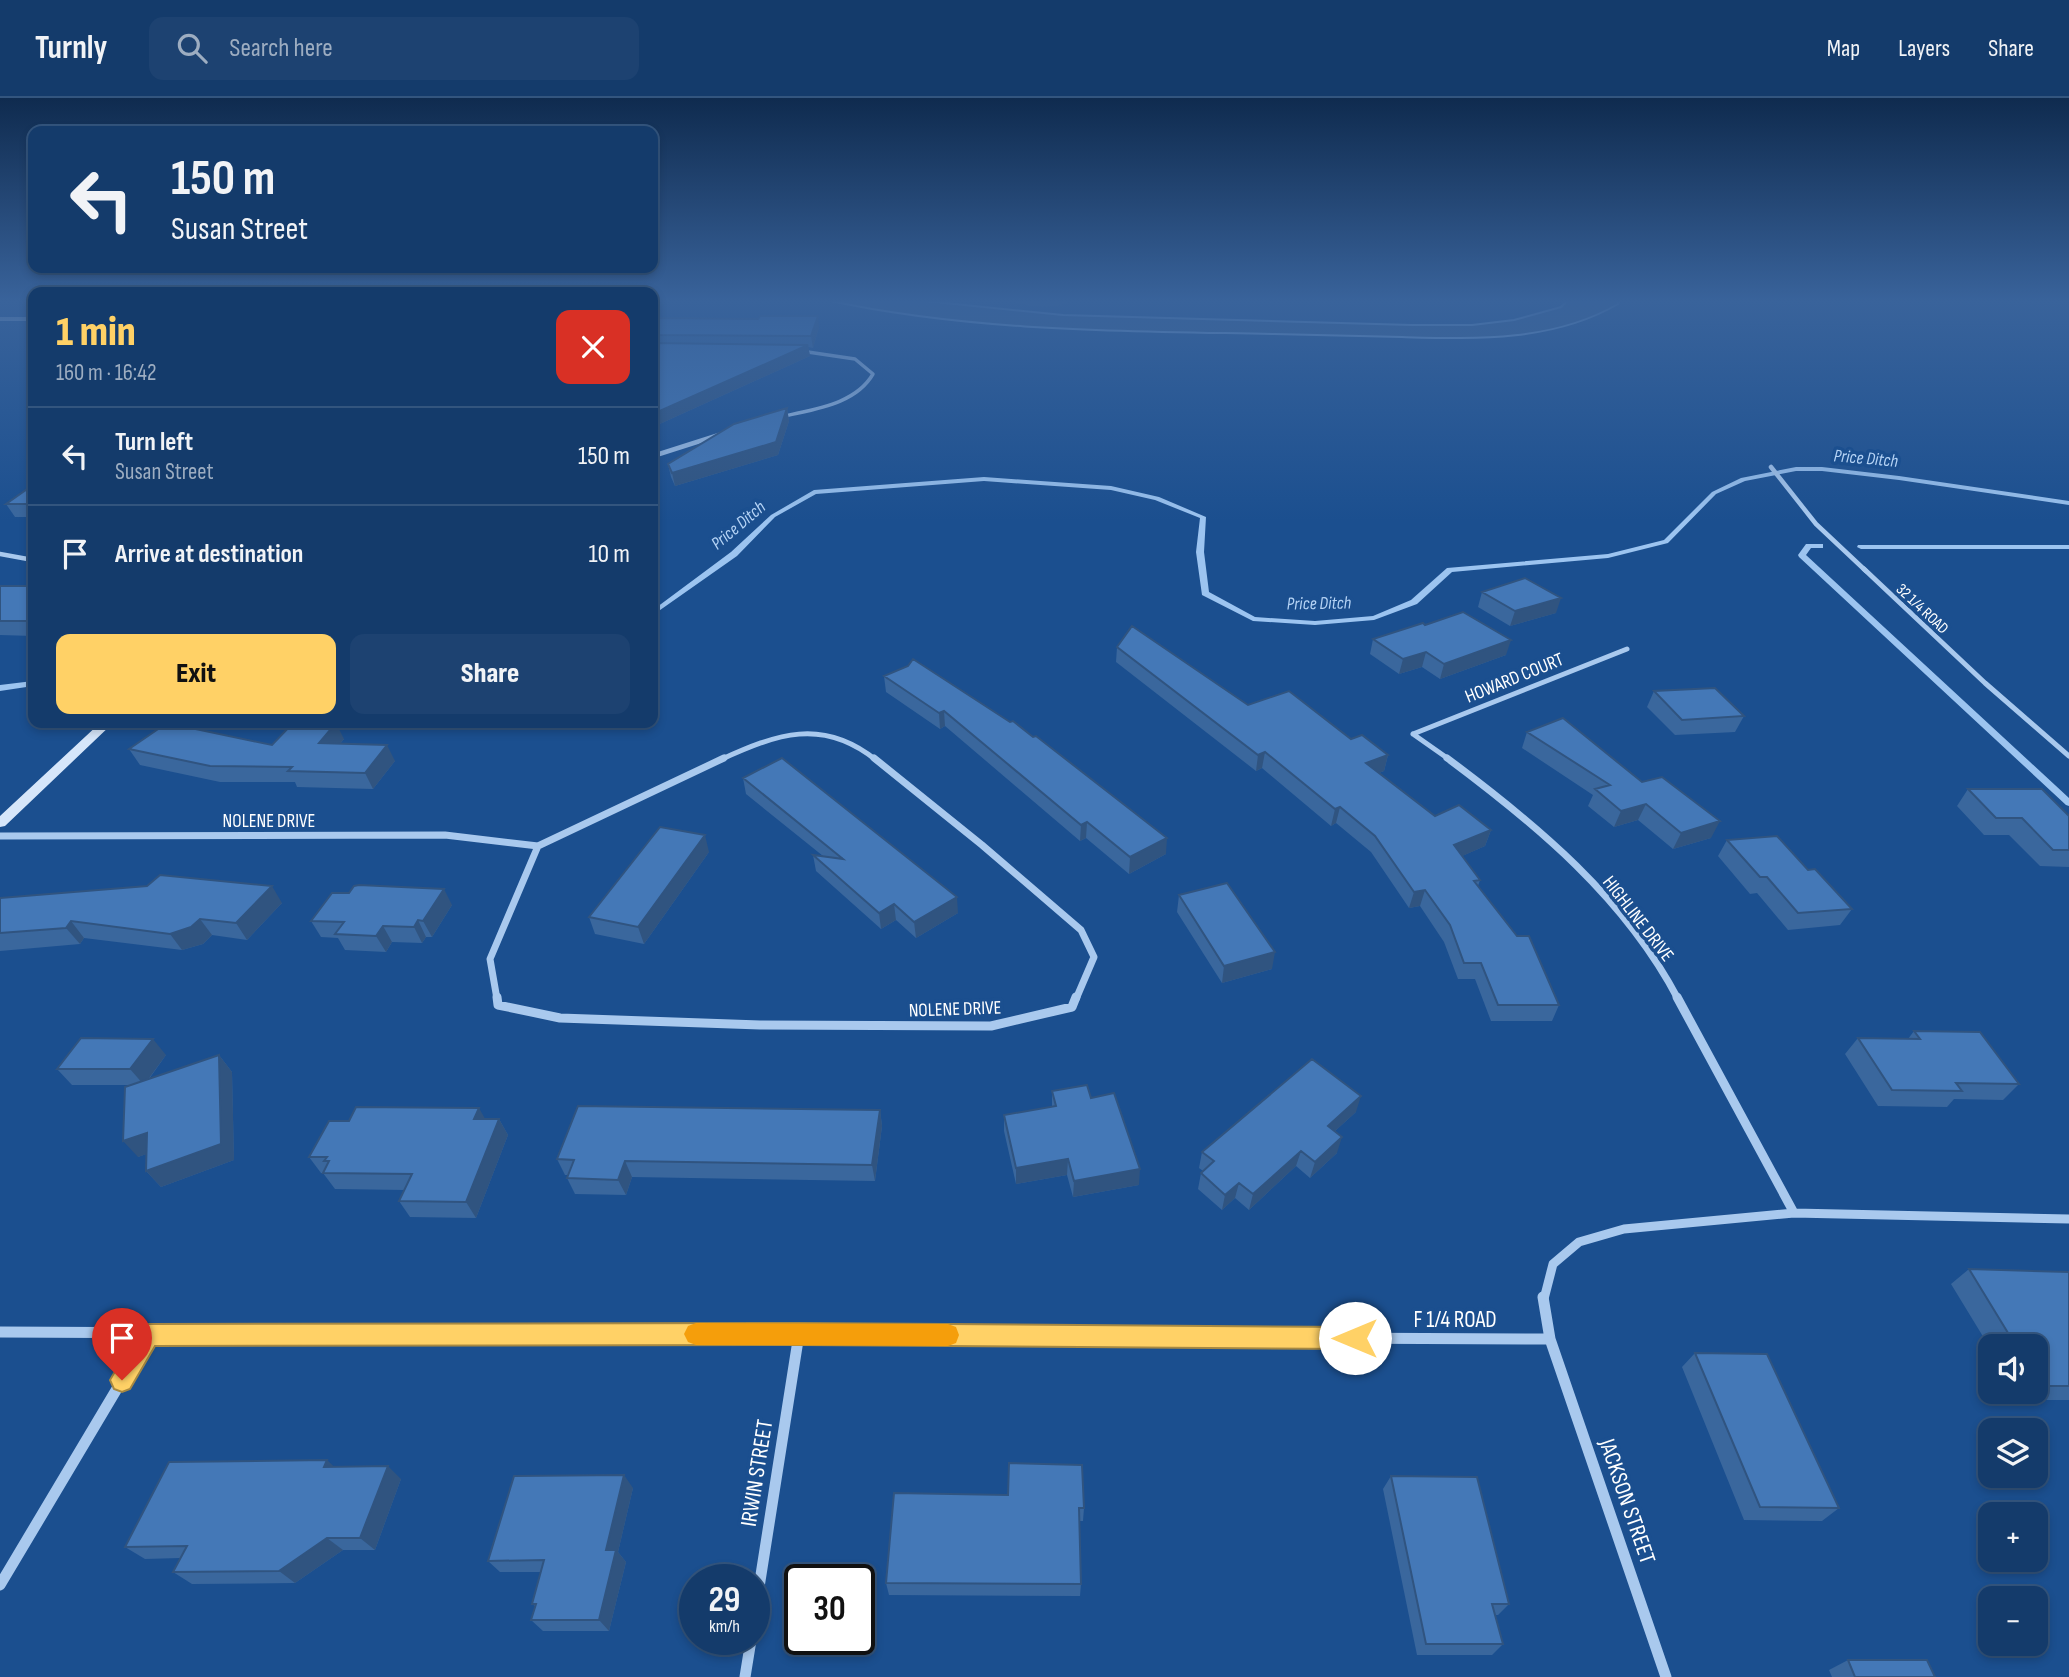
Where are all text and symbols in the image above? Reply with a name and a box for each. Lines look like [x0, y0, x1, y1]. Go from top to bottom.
search box [149, 17, 639, 80]
text: Turnly [35, 28, 107, 68]
icon: search [173, 29, 211, 67]
text: Search here [229, 33, 333, 64]
text: Map [1827, 34, 1860, 63]
text: Layers [1898, 34, 1950, 63]
text: Share [1988, 34, 2034, 63]
text: 150 m [171, 150, 275, 209]
icon: left [56, 154, 147, 245]
text: Susan Street [171, 210, 308, 249]
text: 1 min [56, 307, 136, 358]
button: close [556, 310, 630, 384]
text: 160 m · 16:42 [56, 359, 156, 387]
text: Turn left [115, 427, 193, 458]
icon: left [56, 437, 94, 475]
text: 150 m [578, 441, 630, 472]
water label: Price Ditch [1833, 445, 1899, 472]
text: Susan Street [115, 458, 214, 486]
water label: Price Ditch [707, 496, 770, 554]
icon: arrive [56, 535, 94, 573]
text: Arrive at destination [115, 539, 303, 570]
text: 10 m [588, 539, 630, 570]
street label: 32 1/4 ROAD [1892, 580, 1952, 638]
water label: Price Ditch [1287, 592, 1352, 615]
button: Exit [56, 634, 336, 714]
button: Share [350, 634, 630, 714]
street label: HOWARD COURT [1462, 648, 1567, 709]
street label: NOLENE DRIVE [223, 810, 315, 833]
street label: HIGHLINE DRIVE [1597, 871, 1678, 966]
street label: NOLENE DRIVE [908, 996, 1002, 1023]
position arrow [1318, 1301, 1392, 1375]
street label: F 1/4 ROAD [1413, 1306, 1497, 1334]
pin [92, 1308, 152, 1380]
icon: arrive [103, 1319, 141, 1357]
map controls [1978, 1334, 2048, 1656]
button: sound [1978, 1334, 2048, 1404]
street label: IRWIN STREET [735, 1418, 779, 1529]
button: layers [1978, 1418, 2048, 1488]
street label: JACKSON STREET [1592, 1434, 1662, 1568]
button: + [1978, 1502, 2048, 1572]
speed limit sign: 30 [784, 1564, 875, 1655]
text: 29 [709, 1579, 740, 1622]
button: − [1978, 1586, 2048, 1656]
text: km/h [709, 1616, 740, 1637]

